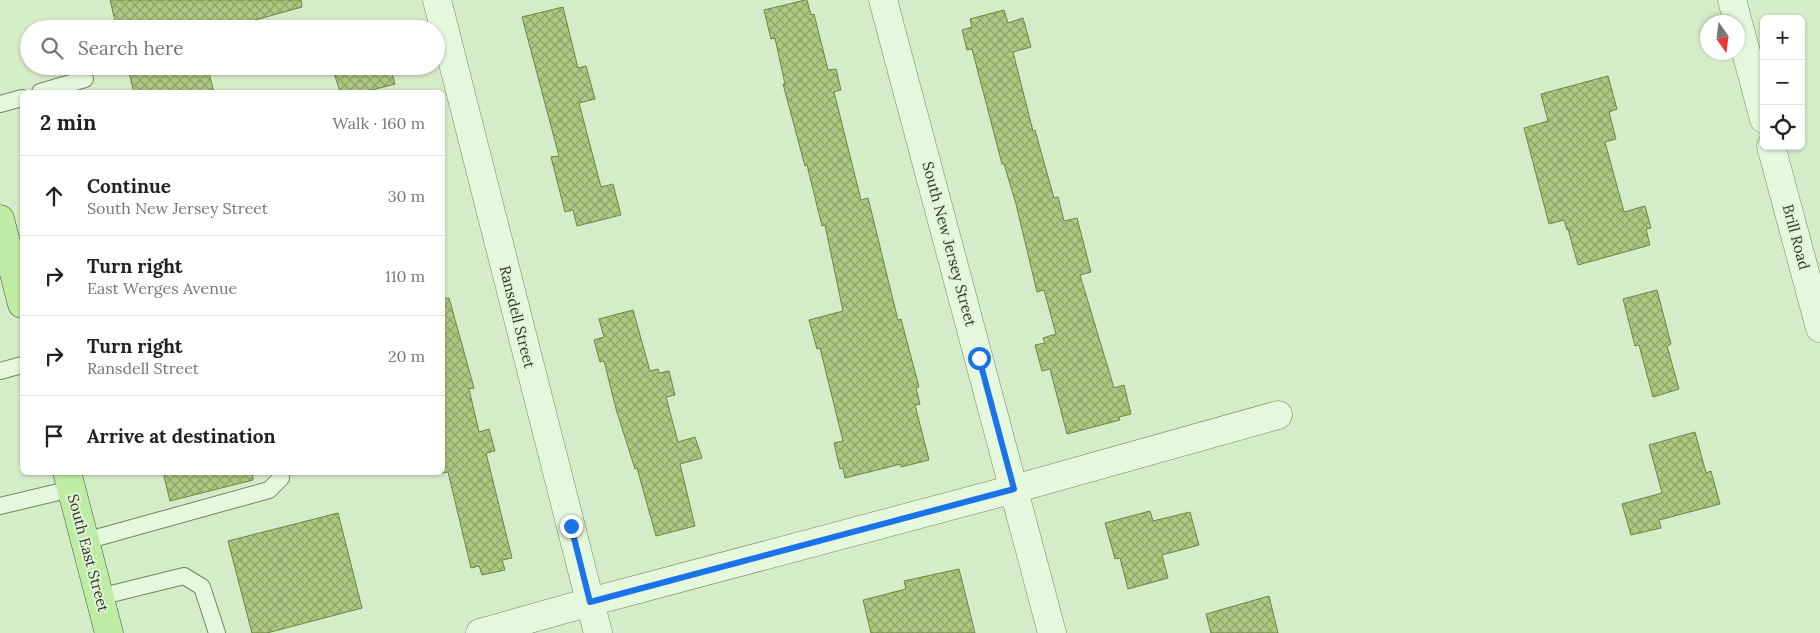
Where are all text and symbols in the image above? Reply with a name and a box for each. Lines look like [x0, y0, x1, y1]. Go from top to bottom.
north arrow [1700, 15, 1745, 60]
map controls [1760, 15, 1805, 150]
button: + [1760, 15, 1805, 60]
search box [20, 20, 445, 75]
icon: search [38, 34, 66, 62]
text: Search here [78, 36, 184, 60]
button: − [1760, 60, 1805, 105]
button: locate [1760, 105, 1805, 150]
text: 2 min [40, 109, 96, 136]
text: Walk · 160 m [333, 113, 425, 133]
street label: South New Jersey Street [918, 159, 981, 328]
text: Continue [87, 174, 171, 198]
icon: ahead [40, 182, 68, 210]
text: 30 m [388, 186, 425, 206]
text: South New Jersey Street [87, 198, 268, 218]
street label: Brill Road [1779, 202, 1814, 272]
text: Turn right [87, 254, 183, 278]
icon: right [40, 262, 68, 290]
street label: Ransdell Street [496, 264, 539, 370]
text: 110 m [385, 266, 425, 286]
text: East Werges Avenue [87, 278, 237, 298]
text: Turn right [87, 334, 183, 358]
icon: right [40, 342, 68, 370]
text: 20 m [388, 346, 425, 366]
route start [968, 347, 991, 370]
text: Ransdell Street [87, 358, 199, 378]
icon: arrive [40, 422, 68, 450]
text: Arrive at destination [87, 424, 276, 448]
street label: South East Street [64, 492, 113, 614]
route end [560, 515, 583, 538]

